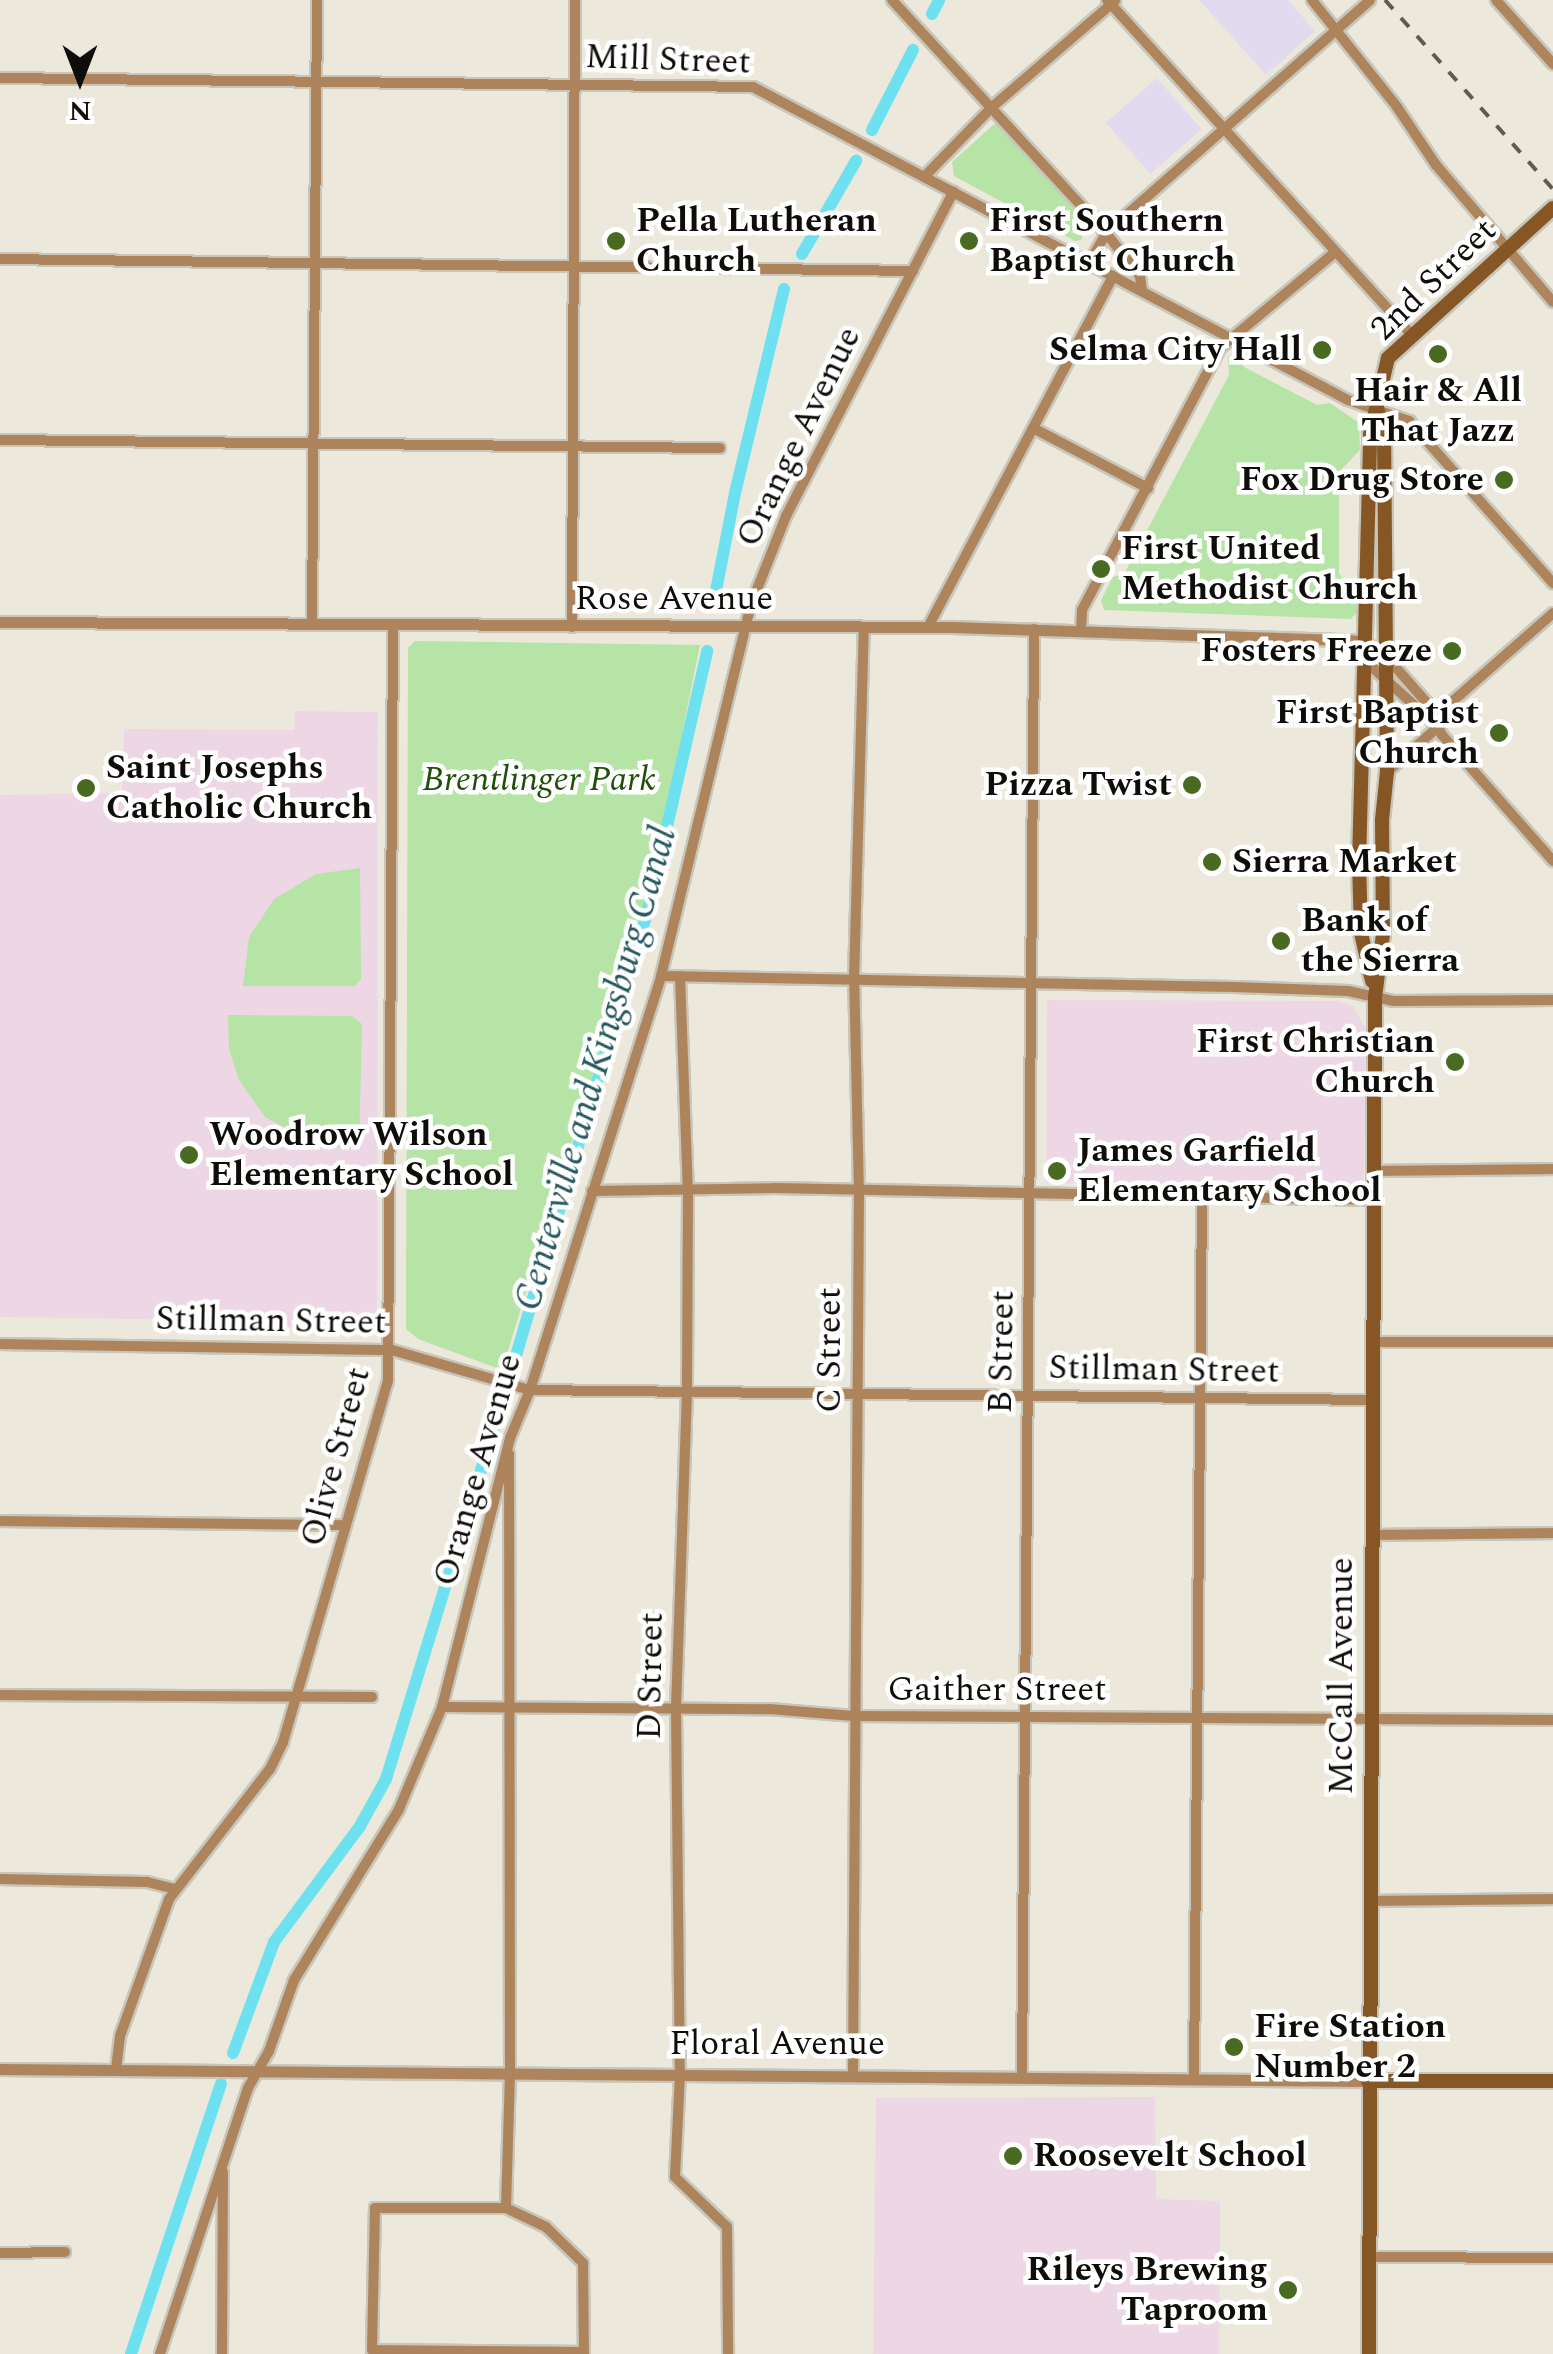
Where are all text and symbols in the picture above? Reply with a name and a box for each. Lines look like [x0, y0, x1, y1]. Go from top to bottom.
north arrow [30, 30, 130, 130]
street label: Mill Street [584, 36, 752, 84]
text: N [69, 89, 91, 132]
place label: Pella Lutheran Church [636, 200, 877, 282]
place label: First Southern Baptist Church [989, 200, 1236, 282]
street label: 2nd Street [1363, 210, 1505, 350]
marker: Pella Lutheran Church [605, 230, 627, 252]
marker: First Southern Baptist Church [958, 230, 980, 252]
street label: Orange Avenue [728, 320, 870, 554]
place label: Selma City Hall [1049, 329, 1302, 371]
marker: Selma City Hall [1311, 339, 1333, 361]
marker: Hair & All That Jazz [1427, 343, 1449, 365]
place label: Hair & All That Jazz [1354, 370, 1522, 452]
place label: Fox Drug Store [1240, 459, 1484, 501]
marker: Fox Drug Store [1493, 469, 1515, 491]
place label: First United Methodist Church [1121, 528, 1418, 610]
marker: First United Methodist Church [1090, 558, 1112, 580]
street label: Rose Avenue [575, 578, 773, 620]
place label: Fosters Freeze [1200, 630, 1432, 672]
marker: Fosters Freeze [1441, 640, 1463, 662]
place label: First Baptist Church [1276, 692, 1479, 774]
marker: First Baptist Church [1488, 722, 1510, 744]
place label: Saint Josephs Catholic Church [106, 747, 372, 829]
park label: Brentlinger Park [422, 759, 656, 801]
place label: Pizza Twist [984, 764, 1172, 806]
marker: Pizza Twist [1181, 774, 1203, 796]
marker: Saint Josephs Catholic Church [75, 777, 97, 799]
water label: Centerville and Kingsburg Canal [506, 822, 688, 1316]
place label: Sierra Market [1232, 841, 1457, 883]
marker: Sierra Market [1201, 851, 1223, 873]
place label: Bank of the Sierra [1301, 900, 1459, 982]
marker: Bank of the Sierra [1270, 930, 1292, 952]
place label: First Christian Church [1196, 1021, 1435, 1103]
marker: First Christian Church [1444, 1051, 1466, 1073]
place label: Woodrow Wilson Elementary School [209, 1114, 513, 1196]
place label: James Garfield Elementary School [1077, 1130, 1381, 1212]
marker: Woodrow Wilson Elementary School [178, 1144, 200, 1166]
marker: James Garfield Elementary School [1046, 1160, 1068, 1182]
street label: C Street [809, 1287, 851, 1413]
street label: B Street [980, 1290, 1024, 1414]
street label: Stillman Street [155, 1298, 387, 1344]
street label: Stillman Street [1048, 1347, 1280, 1393]
street label: Orange Avenue [425, 1349, 531, 1591]
street label: Olive Street [292, 1363, 380, 1551]
street label: McCall Avenue [1321, 1557, 1363, 1795]
street label: D Street [629, 1612, 673, 1740]
street label: Gaither Street [887, 1669, 1107, 1711]
place label: Fire Station Number 2 [1254, 2006, 1446, 2088]
street label: Floral Avenue [669, 2023, 885, 2065]
marker: Fire Station Number 2 [1223, 2036, 1245, 2058]
place label: Roosevelt School [1033, 2135, 1307, 2177]
marker: Roosevelt School [1002, 2145, 1024, 2167]
place label: Rileys Brewing Taproom [1026, 2249, 1268, 2331]
marker: Rileys Brewing Taproom [1277, 2279, 1299, 2301]

